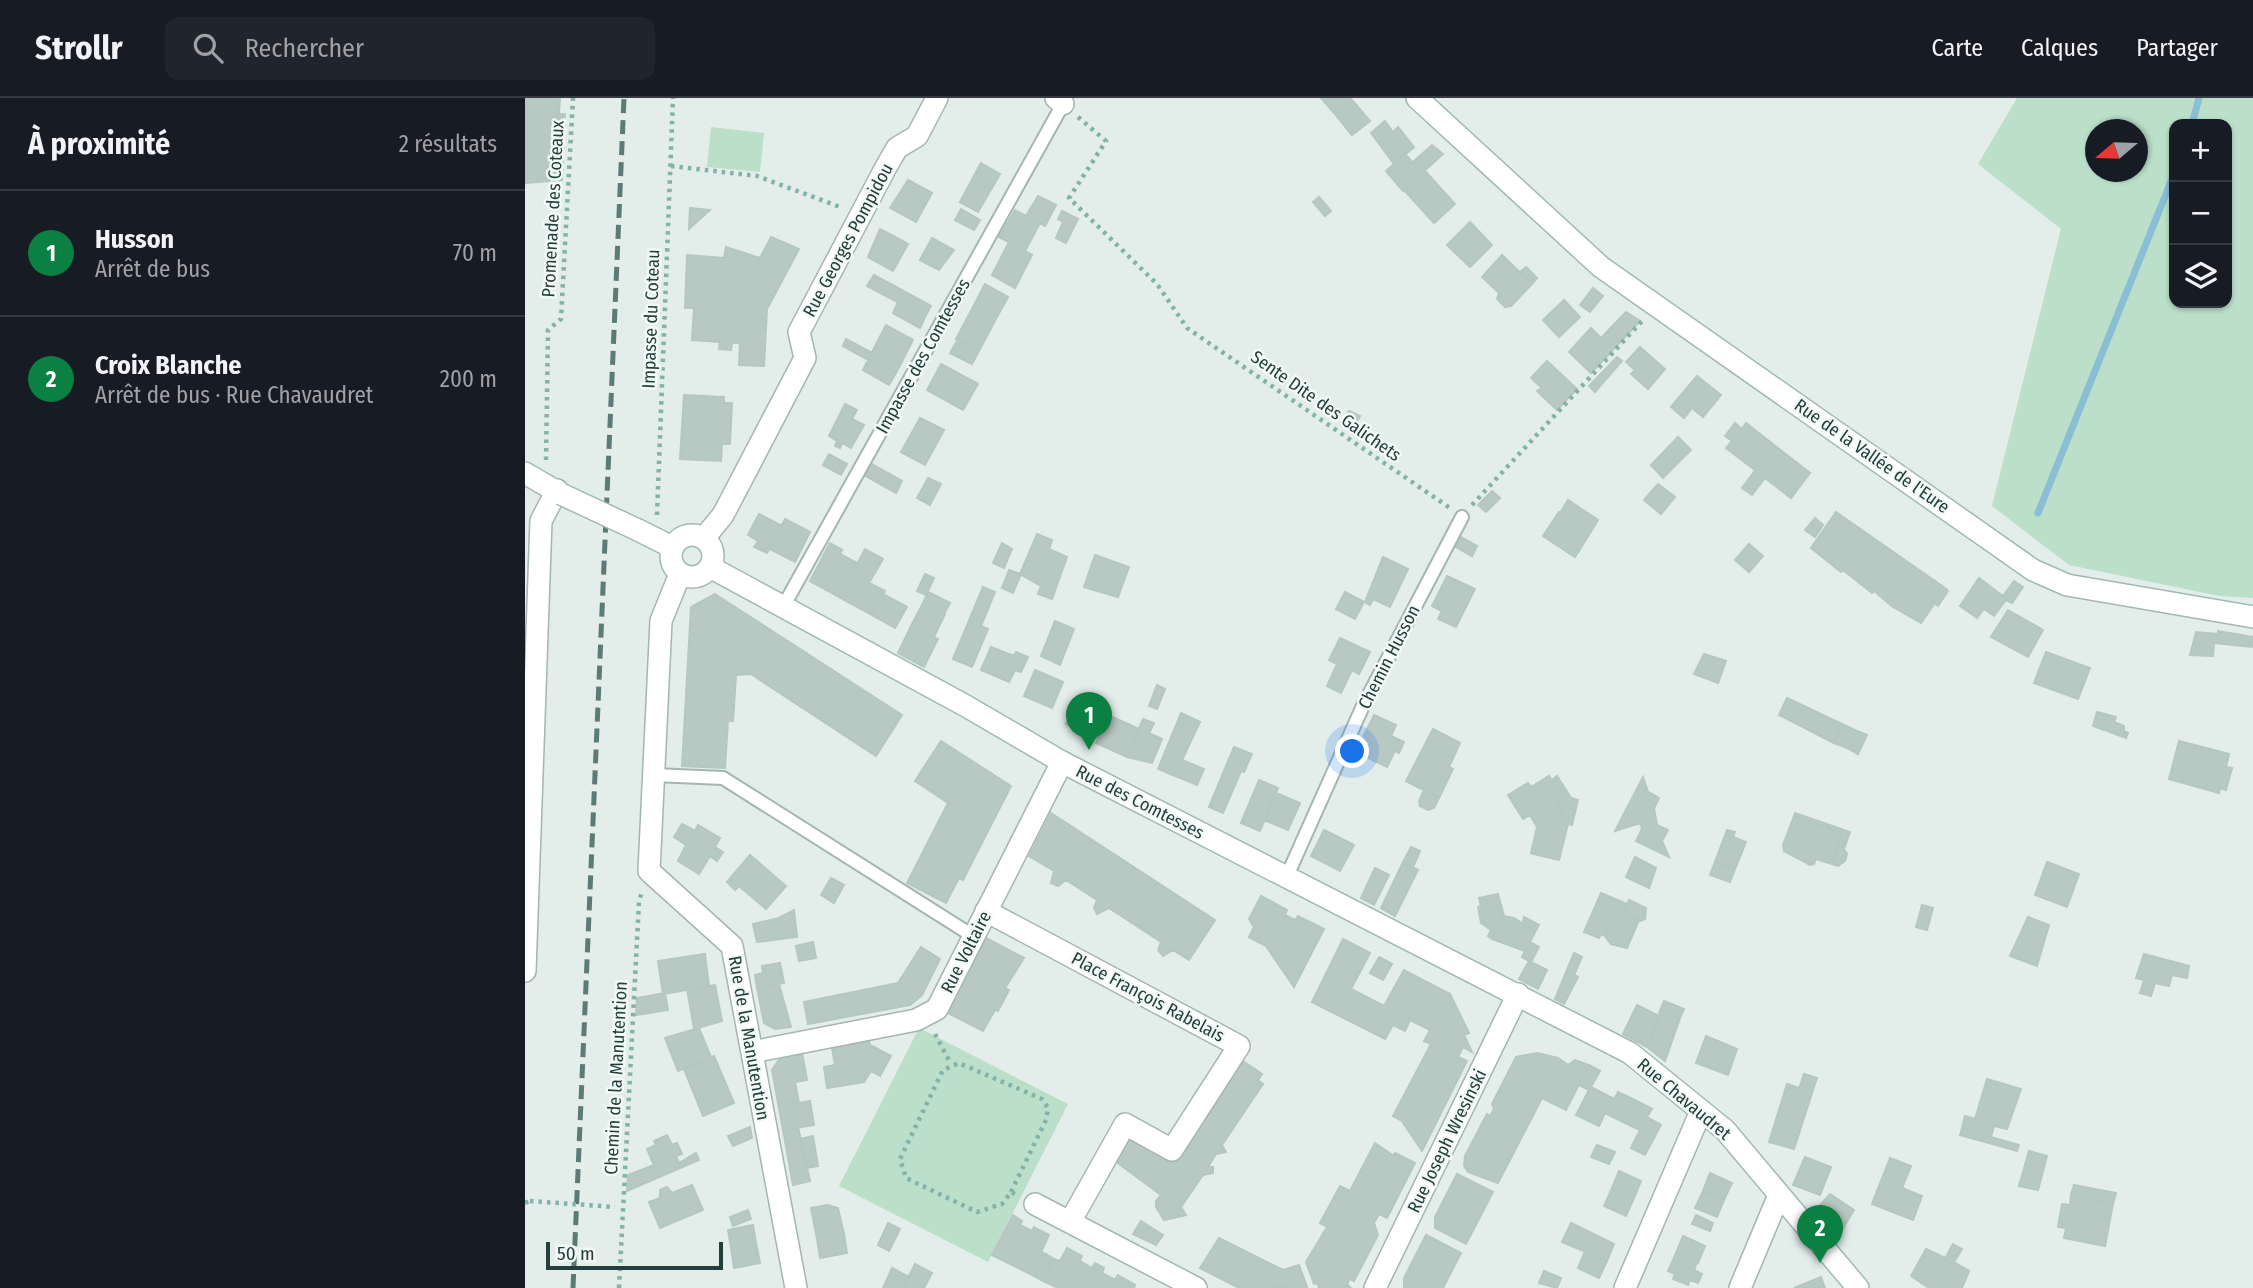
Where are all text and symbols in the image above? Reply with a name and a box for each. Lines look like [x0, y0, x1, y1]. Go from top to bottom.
search box [165, 17, 655, 80]
text: Strollr [35, 28, 123, 68]
icon: search [189, 29, 227, 67]
text: Rechercher [245, 33, 364, 64]
text: Carte [1932, 34, 1983, 62]
text: Calques [2021, 34, 2098, 62]
text: Partager [2136, 34, 2218, 62]
north arrow [2085, 119, 2148, 182]
map controls [2169, 119, 2232, 308]
button: + [2169, 119, 2232, 182]
street label: Promenade des Coteaux [537, 120, 569, 298]
text: À proximité [28, 126, 170, 162]
text: 2 résultats [399, 130, 497, 158]
street label: Rue Georges Pompidou [798, 159, 898, 321]
button: − [2169, 182, 2232, 245]
text: Husson [95, 224, 174, 255]
text: 1 [46, 239, 56, 267]
text: 70 m [453, 239, 497, 267]
button: layers [2169, 245, 2232, 308]
street label: Impasse du Coteau [638, 249, 664, 389]
text: Arrêt de bus [95, 255, 210, 283]
street label: Impasse des Comtesses [871, 274, 975, 437]
street label: Sente Dite des Galichets [1247, 346, 1406, 466]
text: Croix Blanche [95, 350, 242, 381]
text: 2 [46, 365, 56, 393]
text: 200 m [440, 365, 497, 393]
text: Arrêt de bus · Rue Chavaudret [95, 381, 373, 409]
street label: Rue de la Vallée de l'Eure [1790, 394, 1954, 518]
street label: Chemin Husson [1353, 601, 1425, 713]
pin: 1 [1066, 692, 1112, 750]
your location [1335, 734, 1369, 768]
street label: Rue des Comtesses [1072, 760, 1208, 844]
street label: Rue Voltaire [936, 907, 996, 997]
street label: Place François Rabelais [1068, 947, 1229, 1047]
street label: Rue de la Manutention [724, 954, 774, 1122]
street label: Chemin de la Manutention [600, 981, 632, 1175]
street label: Rue Chavaudret [1633, 1053, 1735, 1145]
street label: Rue Joseph Wresinski [1403, 1066, 1491, 1216]
pin: 2 [1797, 1205, 1843, 1263]
scale bar [546, 1239, 723, 1271]
text: 50 m [557, 1242, 595, 1265]

